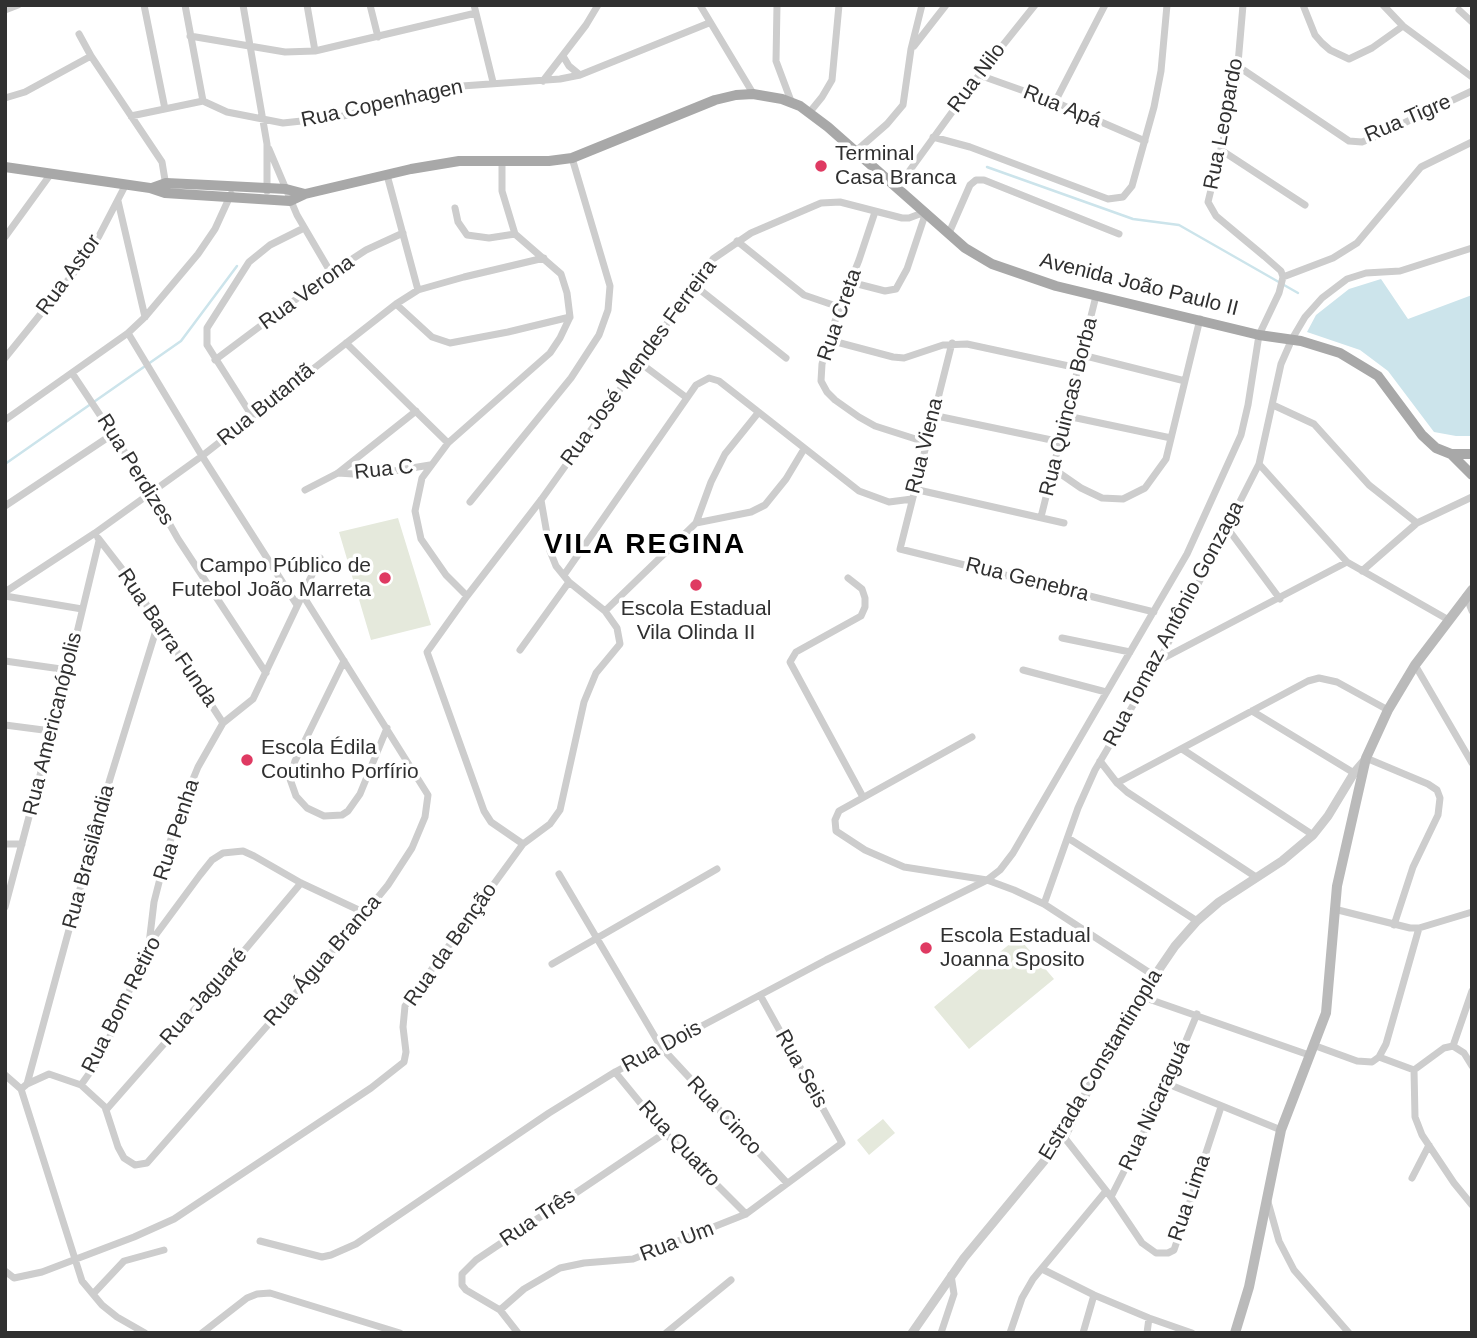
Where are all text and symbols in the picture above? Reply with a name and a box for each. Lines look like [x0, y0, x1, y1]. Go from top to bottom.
street label: Rua Nilo [943, 38, 1011, 118]
street label: Rua Leopardo [1199, 56, 1249, 192]
street label: Rua Copenhagen [299, 75, 465, 133]
street label: Rua Apá [1019, 80, 1105, 134]
street label: Rua Tigre [1361, 90, 1455, 148]
place label: Terminal Casa Branca [835, 141, 956, 191]
marker: Terminal Casa Branca [813, 158, 829, 174]
street label: Rua Astor [31, 230, 107, 320]
street label: Avenida João Paulo II [1037, 248, 1241, 322]
street label: Rua Verona [255, 250, 359, 336]
street label: Rua José Mendes Ferreira [556, 255, 722, 471]
street label: Rua Creta [813, 266, 867, 364]
street label: Rua Quincas Borba [1035, 315, 1103, 499]
street label: Rua Butantã [213, 358, 319, 452]
street label: Rua Viena [901, 396, 949, 496]
street label: Rua Perdizes [91, 410, 179, 530]
street label: Rua C [353, 454, 415, 486]
street label: Rua Tomaz Antônio Gonzaga [1098, 497, 1250, 751]
district label: VILA REGINA [545, 528, 745, 562]
place label: Campo Público de Futebol João Marreta [171, 553, 371, 603]
street label: Rua Genebra [963, 553, 1091, 607]
street label: Rua Barra Funda [112, 564, 222, 712]
marker: Campo Público de Futebol João Marreta [377, 570, 393, 586]
marker: Escola Estadual Vila Olinda II [688, 577, 704, 593]
place label: Escola Estadual Vila Olinda II [621, 596, 771, 646]
street label: Rua Americanópolis [18, 630, 88, 818]
place label: Escola Édila Coutinho Porfírio [261, 735, 419, 785]
marker: Escola Édila Coutinho Porfírio [239, 752, 255, 768]
street label: Rua Penha [149, 776, 205, 884]
street label: Rua Brasilândia [58, 782, 120, 932]
street label: Rua da Benção [399, 878, 503, 1012]
street label: Rua Água Branca [259, 890, 387, 1032]
place label: Escola Estadual Joanna Sposito [940, 923, 1091, 973]
street label: Rua Bom Retiro [77, 933, 167, 1077]
marker: Escola Estadual Joanna Sposito [918, 940, 934, 956]
street label: Rua Jaguaré [155, 943, 253, 1051]
street label: Estrada Constantinopla [1034, 965, 1168, 1165]
street label: Rua Dois [618, 1016, 706, 1078]
street label: Rua Seis [769, 1026, 833, 1112]
street label: Rua Nicaraguá [1114, 1037, 1196, 1175]
street label: Rua Cinco [681, 1072, 767, 1160]
street label: Rua Quatro [633, 1096, 725, 1192]
street label: Rua Lima [1163, 1151, 1217, 1245]
street label: Rua Três [495, 1184, 581, 1252]
street label: Rua Um [637, 1216, 717, 1268]

